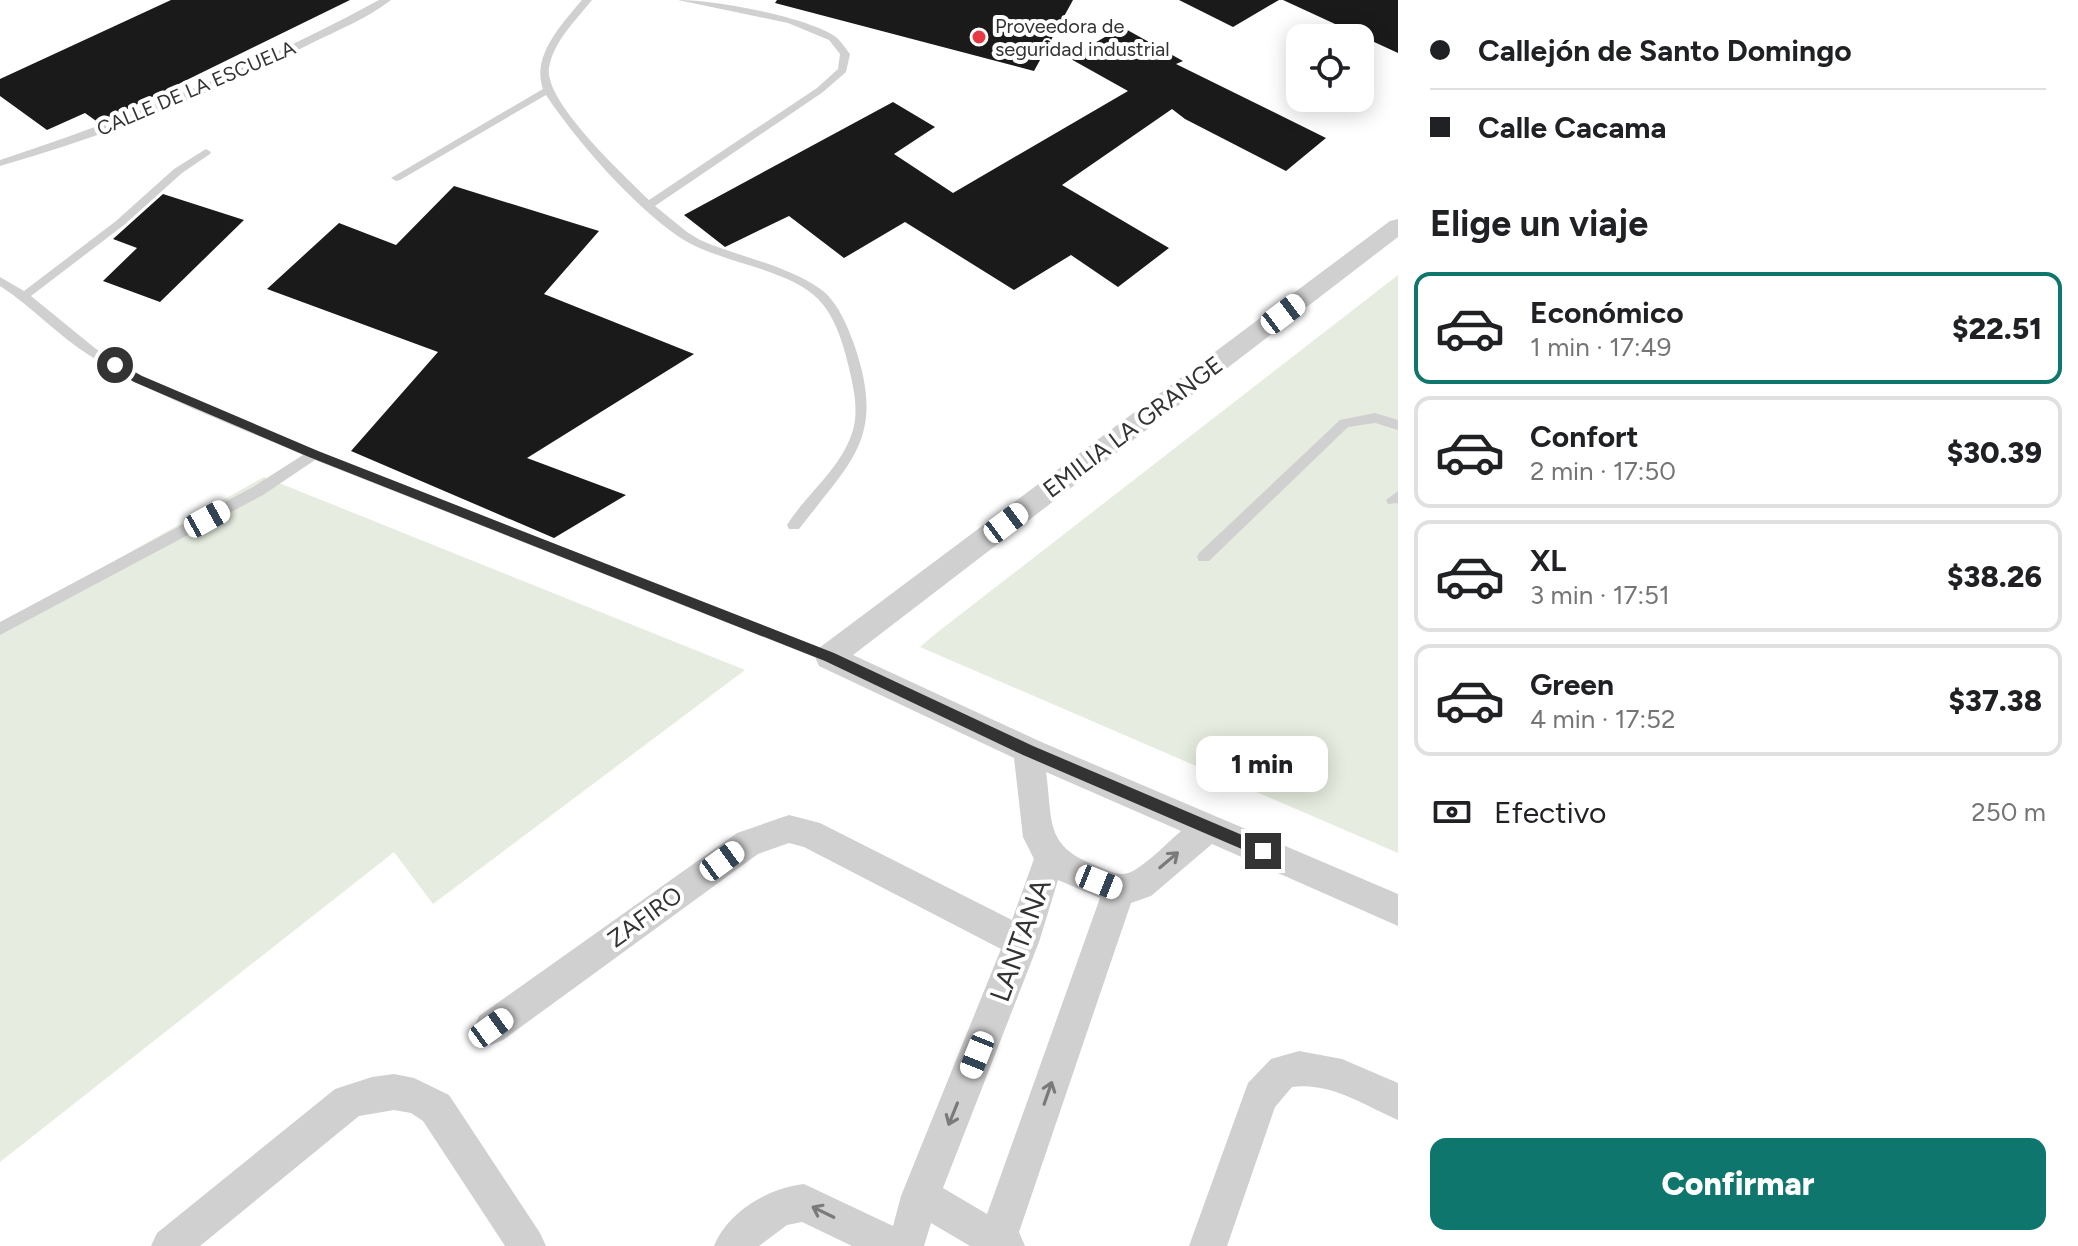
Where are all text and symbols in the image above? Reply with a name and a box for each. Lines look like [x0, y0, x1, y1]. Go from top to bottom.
place label: Proveedora de seguridad industrial [995, 14, 1170, 61]
map controls [1286, 24, 1374, 112]
button: locate [1286, 24, 1374, 112]
marker: Proveedora de seguridad industrial [970, 28, 988, 46]
text: Callejón de Santo Domingo [1478, 32, 1852, 69]
street label: CALLE DE LA ESCUELA [93, 35, 299, 141]
text: Calle Cacama [1478, 109, 1667, 146]
text: Elige un viaje [1430, 202, 1648, 245]
car [1257, 290, 1309, 338]
icon: car [1434, 292, 1506, 364]
text: Económico [1530, 294, 1684, 331]
text: $22.51 [1952, 310, 2042, 347]
text: 1 min · 17:49 [1530, 331, 1671, 363]
route start [97, 347, 133, 383]
street label: EMILIA LA GRANGE [1037, 350, 1228, 504]
icon: car [1434, 416, 1506, 488]
text: Confort [1530, 418, 1639, 455]
text: $30.39 [1947, 434, 2042, 471]
text: 2 min · 17:50 [1530, 455, 1676, 487]
car [180, 497, 234, 541]
car [980, 499, 1032, 547]
icon: car [1434, 540, 1506, 612]
text: XL [1530, 542, 1566, 579]
text: $38.26 [1947, 558, 2042, 595]
text: 3 min · 17:51 [1530, 579, 1670, 611]
icon: car [1434, 664, 1506, 736]
text: Green [1530, 666, 1614, 703]
text: $37.38 [1949, 682, 2042, 719]
text: 4 min · 17:52 [1530, 703, 1675, 735]
callout: 1 min [1197, 735, 1329, 791]
text: 1 min [1231, 748, 1293, 780]
icon: cash [1430, 790, 1474, 834]
text: Efectivo [1494, 794, 1606, 831]
text: 250 m [1971, 796, 2046, 828]
route end [1245, 833, 1281, 869]
car [696, 837, 748, 885]
one-way arrow [1158, 851, 1178, 869]
car [1072, 862, 1126, 902]
street label: LANTANA [982, 874, 1058, 1006]
street label: ZAFIRO [602, 880, 688, 953]
car [465, 1004, 517, 1052]
car [957, 1028, 997, 1082]
one-way arrow [1042, 1081, 1056, 1106]
one-way arrow [945, 1101, 960, 1126]
button: Confirmar [1430, 1138, 2046, 1230]
one-way arrow [811, 1204, 835, 1219]

